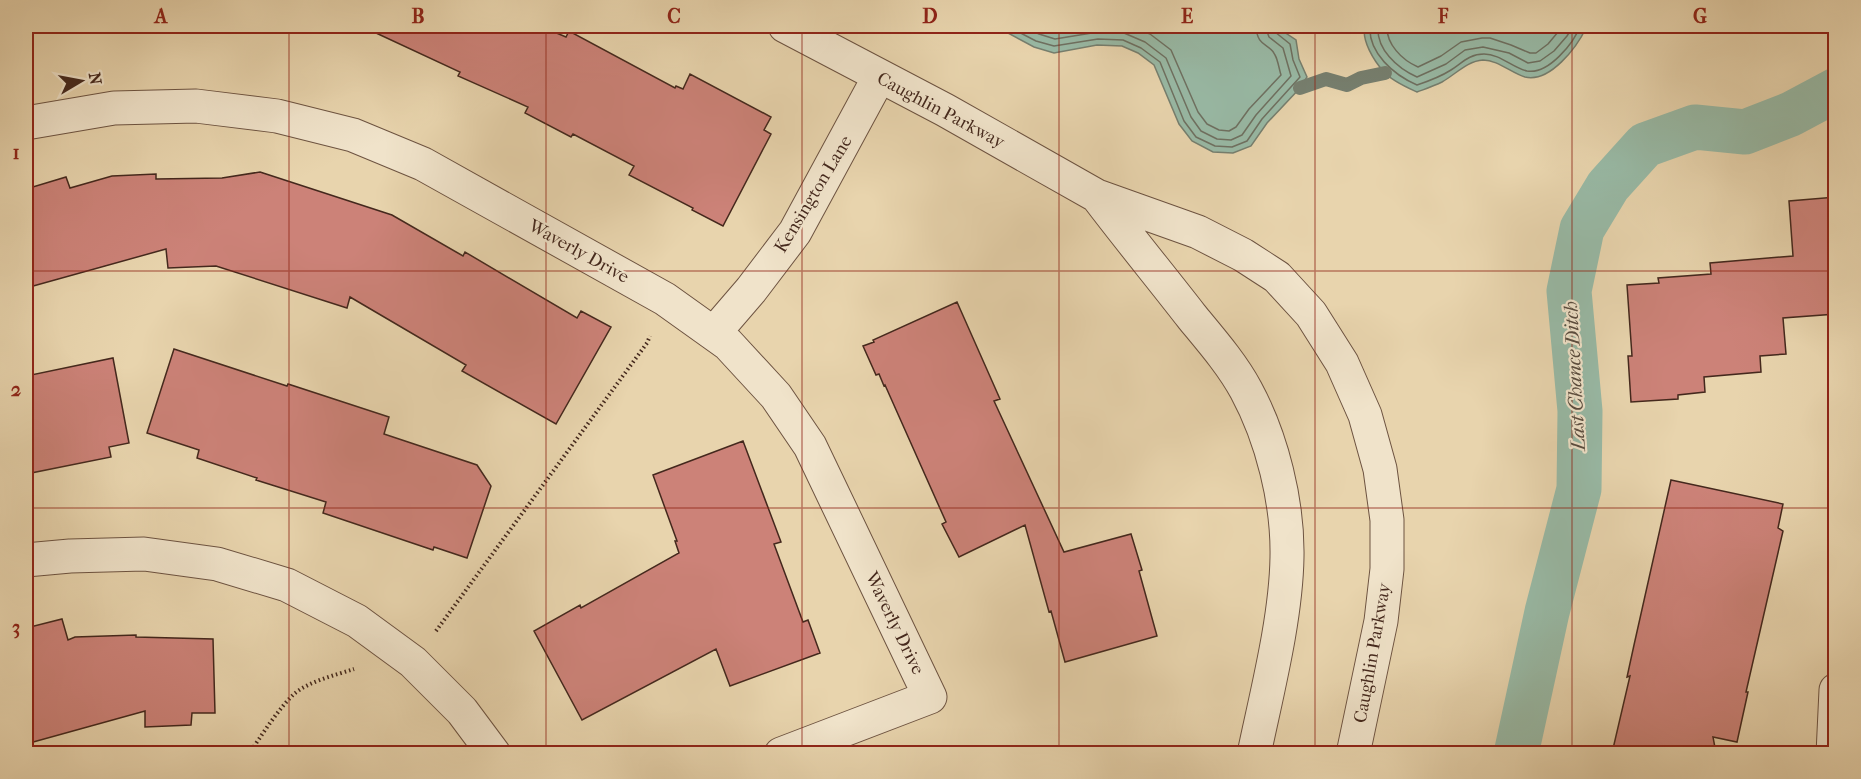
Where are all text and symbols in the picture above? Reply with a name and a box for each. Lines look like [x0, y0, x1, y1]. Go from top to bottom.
text: A [153, 5, 169, 28]
text: B [411, 5, 425, 28]
text: C [667, 5, 681, 28]
text: D [922, 5, 938, 28]
text: E [1181, 5, 1193, 28]
text: F [1437, 5, 1449, 28]
text: G [1693, 5, 1707, 28]
north arrow [51, 51, 111, 111]
street label: Caughlin Parkway [873, 68, 1009, 154]
text: N [85, 71, 106, 87]
street label: Kensington Lane [770, 132, 857, 257]
text: 1 [12, 141, 20, 164]
street label: Waverly Drive [524, 215, 633, 288]
water label: Last Chance Ditch [1559, 301, 1590, 453]
text: 2 [11, 378, 21, 401]
street label: Waverly Drive [860, 568, 928, 678]
street label: Caughlin Parkway [1350, 580, 1395, 725]
text: 3 [12, 616, 20, 639]

